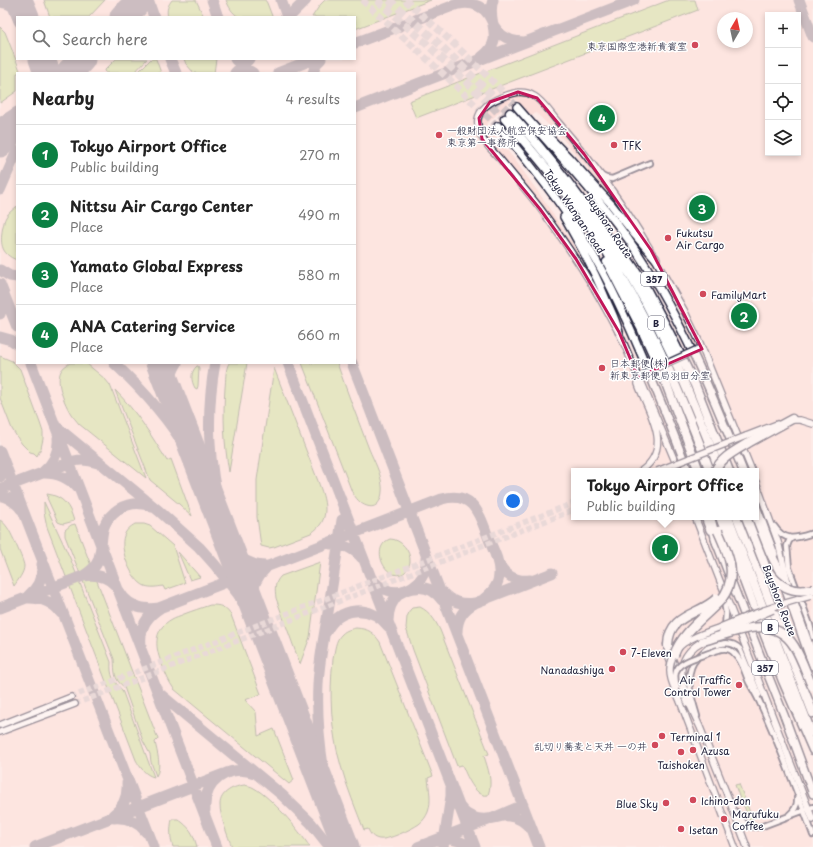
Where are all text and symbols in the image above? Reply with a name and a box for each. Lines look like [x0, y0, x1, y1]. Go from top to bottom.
north arrow [717, 12, 753, 48]
map controls [765, 12, 801, 156]
button: + [765, 12, 801, 48]
search box [16, 16, 356, 60]
icon: search [30, 27, 52, 49]
text: Search here [62, 27, 148, 50]
place label: 東京国際空港新貴賓室 [587, 38, 687, 53]
marker: 東京国際空港新貴賓室 [690, 40, 700, 50]
button: − [765, 48, 801, 84]
button: locate [765, 84, 801, 120]
text: Nearby [32, 85, 94, 111]
text: 4 results [286, 89, 340, 108]
pin: 4 [589, 103, 615, 133]
button: layers [765, 120, 801, 156]
place label: 一般財団法人航空保安協会 東京第一事務所 [447, 122, 567, 149]
marker: 一般財団法人航空保安協会 東京第一事務所 [434, 130, 444, 140]
text: Tokyo Airport Office [70, 134, 227, 157]
place label: TFK [622, 138, 641, 153]
marker: TFK [609, 140, 619, 150]
text: 1 [42, 145, 48, 164]
text: 270 m [299, 145, 340, 164]
text: Public building [70, 157, 159, 176]
street label: Tokyo Wangan Road [540, 166, 609, 257]
street label: Bayshore Route [582, 189, 637, 261]
pin: 3 [689, 193, 715, 223]
text: Nittsu Air Cargo Center [70, 194, 253, 217]
text: 2 [40, 205, 50, 224]
text: 490 m [298, 205, 340, 224]
text: Place [70, 217, 103, 236]
place label: Fukutsu Air Cargo [676, 225, 725, 252]
marker: Fukutsu Air Cargo [663, 233, 673, 243]
text: Yamato Global Express [70, 254, 243, 277]
text: 3 [41, 265, 49, 284]
text: 580 m [298, 265, 340, 284]
road number: 357 [641, 272, 667, 286]
text: Place [70, 277, 103, 296]
place label: FamilyMart [711, 287, 766, 303]
marker: FamilyMart [698, 289, 708, 299]
pin: 2 [731, 301, 757, 331]
text: ANA Catering Service [70, 314, 235, 337]
road number: B [648, 316, 664, 330]
text: 4 [41, 325, 49, 344]
text: 660 m [297, 325, 340, 344]
text: Place [70, 337, 103, 356]
place label: 日本郵便(株) 新東京郵便局羽田分室 [610, 355, 710, 382]
marker: 日本郵便(株) 新東京郵便局羽田分室 [597, 363, 607, 373]
popup [571, 468, 759, 520]
text: Tokyo Airport Office [587, 473, 743, 496]
your location [503, 491, 523, 511]
text: Public building [587, 496, 676, 515]
pin: 1 [652, 533, 678, 563]
street label: Bayshore Route [761, 562, 799, 638]
road number: B [762, 620, 778, 634]
place label: 7-Eleven [631, 645, 672, 660]
marker: 7-Eleven [618, 647, 628, 657]
road number: 357 [752, 661, 778, 675]
place label: Nanadashiya [541, 662, 605, 677]
marker: Nanadashiya [607, 664, 617, 674]
place label: Air Traffic Control Tower [664, 672, 731, 699]
marker: Air Traffic Control Tower [734, 680, 744, 690]
place label: Terminal 1 [670, 729, 720, 744]
marker: Terminal 1 [657, 731, 667, 741]
place label: 乱切り蕎麦と天丼 一の井 [534, 738, 647, 753]
marker: 乱切り蕎麦と天丼 一の井 [650, 740, 660, 750]
place label: Azusa [701, 743, 730, 758]
marker: Azusa [688, 745, 698, 755]
marker: Taishoken [676, 747, 686, 757]
place label: Taishoken [657, 757, 705, 772]
place label: Ichino-don [701, 793, 751, 808]
marker: Ichino-don [688, 795, 698, 805]
place label: Blue Sky [615, 796, 658, 812]
marker: Blue Sky [661, 798, 671, 808]
place label: Marufuku Coffee [732, 806, 779, 833]
marker: Marufuku Coffee [719, 814, 729, 824]
place label: Isetan [689, 822, 718, 837]
marker: Isetan [676, 824, 686, 834]

